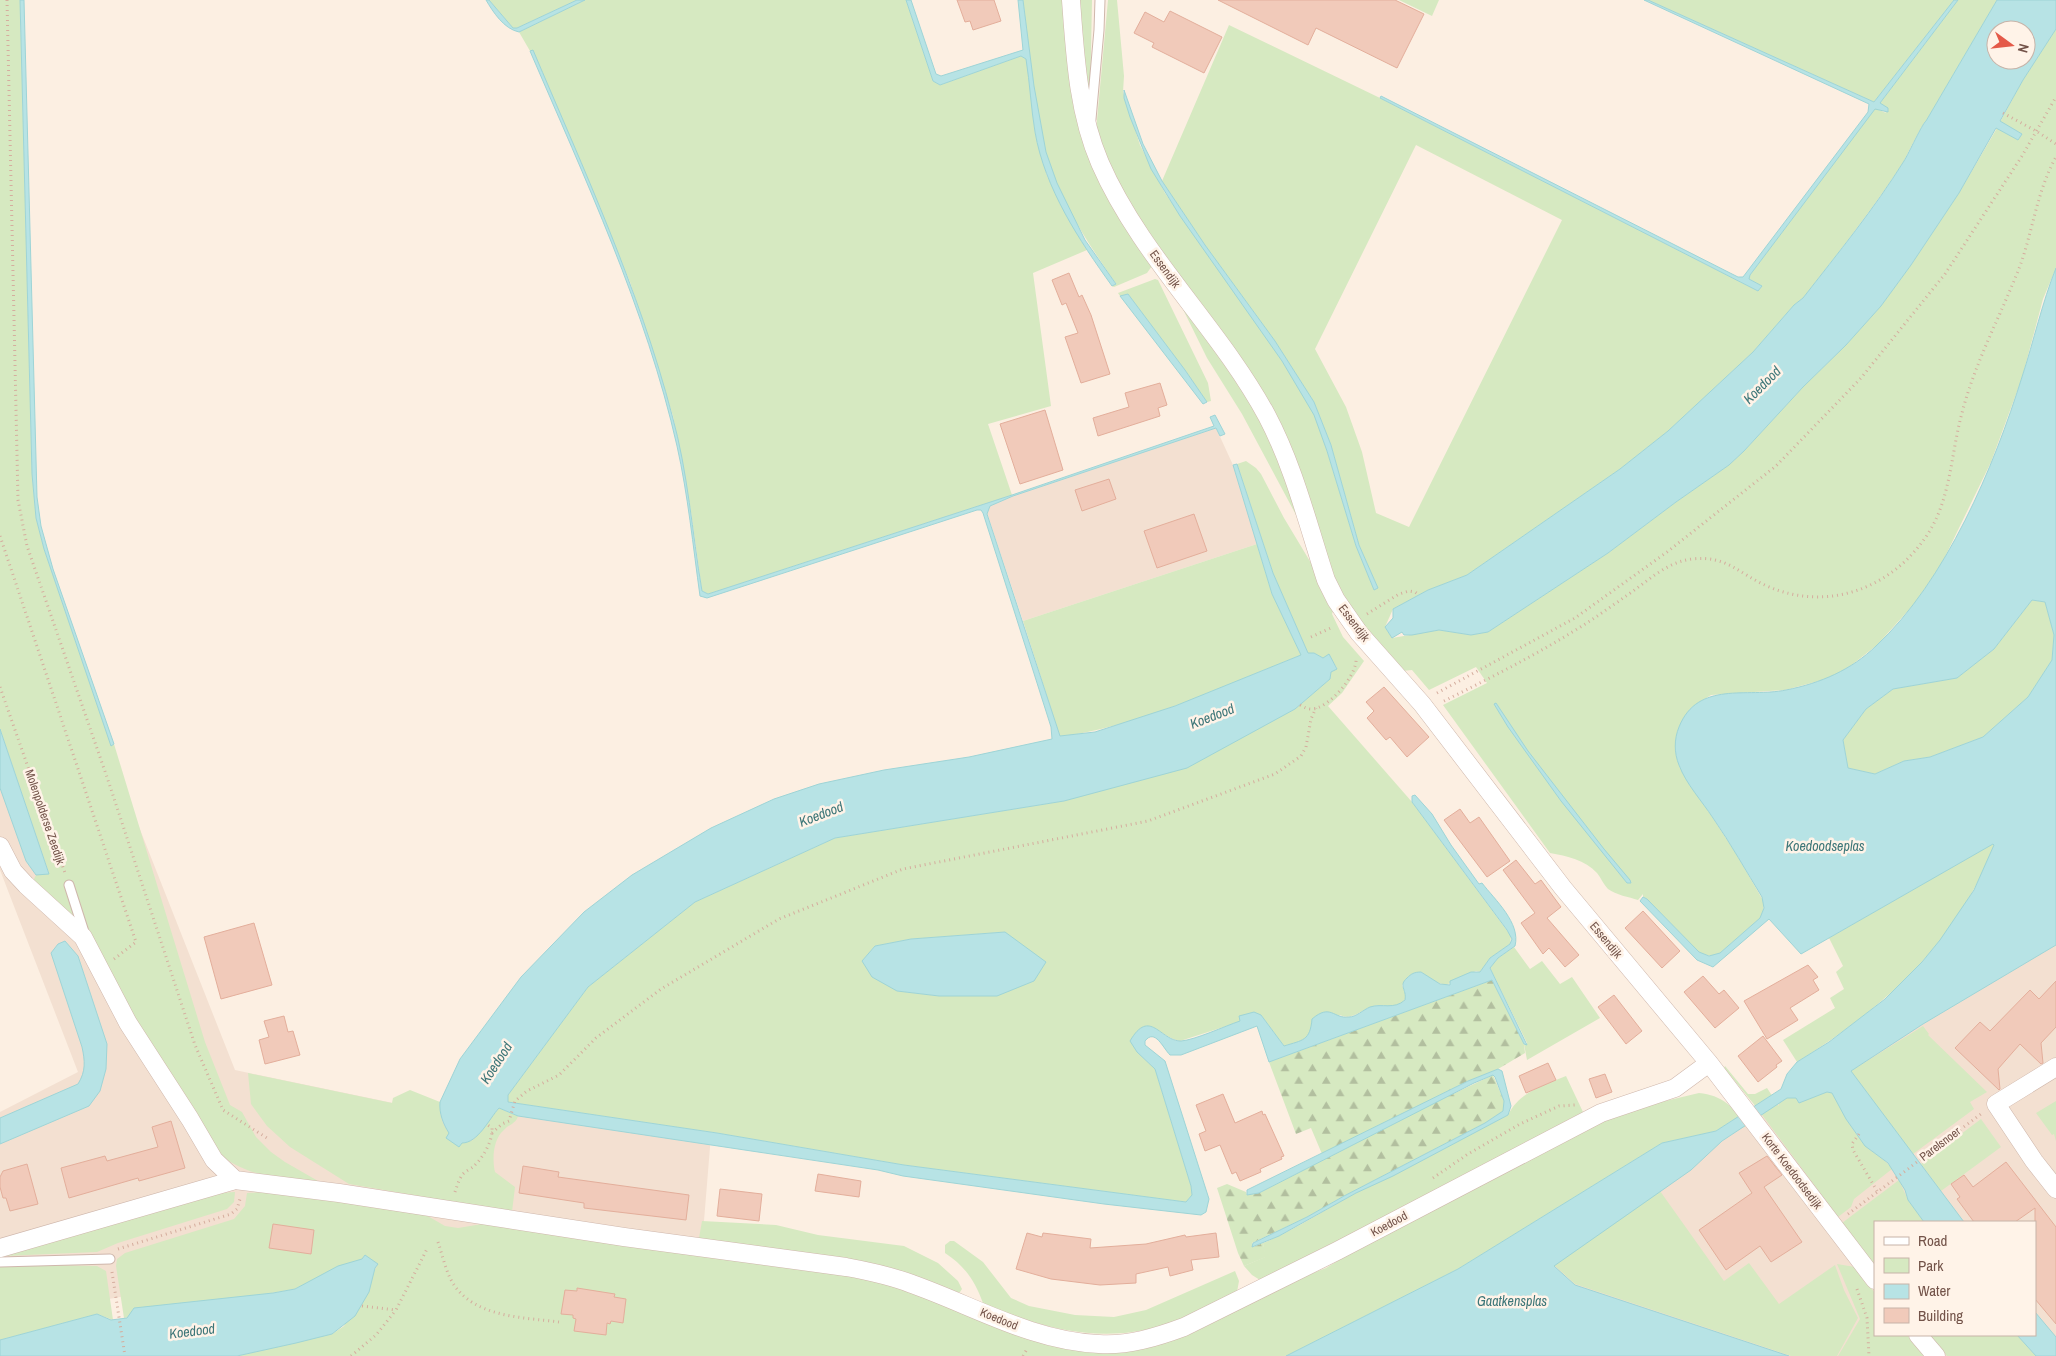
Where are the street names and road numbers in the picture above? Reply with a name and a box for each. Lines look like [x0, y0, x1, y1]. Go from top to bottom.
street label: Essendijk [1146, 247, 1184, 291]
street label: Essendijk [1335, 601, 1373, 645]
street label: Molenpolderse Zeedijk [21, 767, 69, 867]
street label: Essendijk [1586, 919, 1626, 962]
street label: Parelsnoer [1916, 1123, 1964, 1165]
street label: Korte Koedoodsedijk [1758, 1130, 1826, 1212]
street label: Koedood [1368, 1208, 1410, 1240]
street label: Koedood [978, 1304, 1020, 1334]

